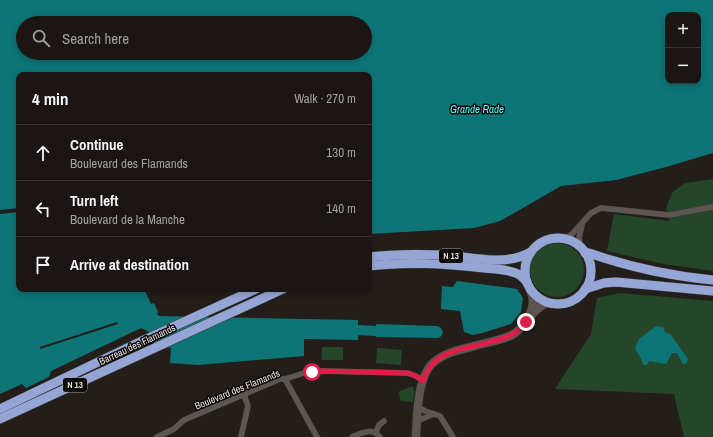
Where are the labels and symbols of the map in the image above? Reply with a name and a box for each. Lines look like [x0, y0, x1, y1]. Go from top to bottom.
water label: Grande Rade [450, 102, 504, 116]
road number: N 13 [439, 249, 463, 263]
route end [517, 313, 535, 331]
street label: Barreau des Flamands [97, 321, 178, 368]
route start [303, 363, 321, 381]
street label: Boulevard des Flamands [193, 366, 282, 412]
road number: N 13 [63, 378, 87, 392]

